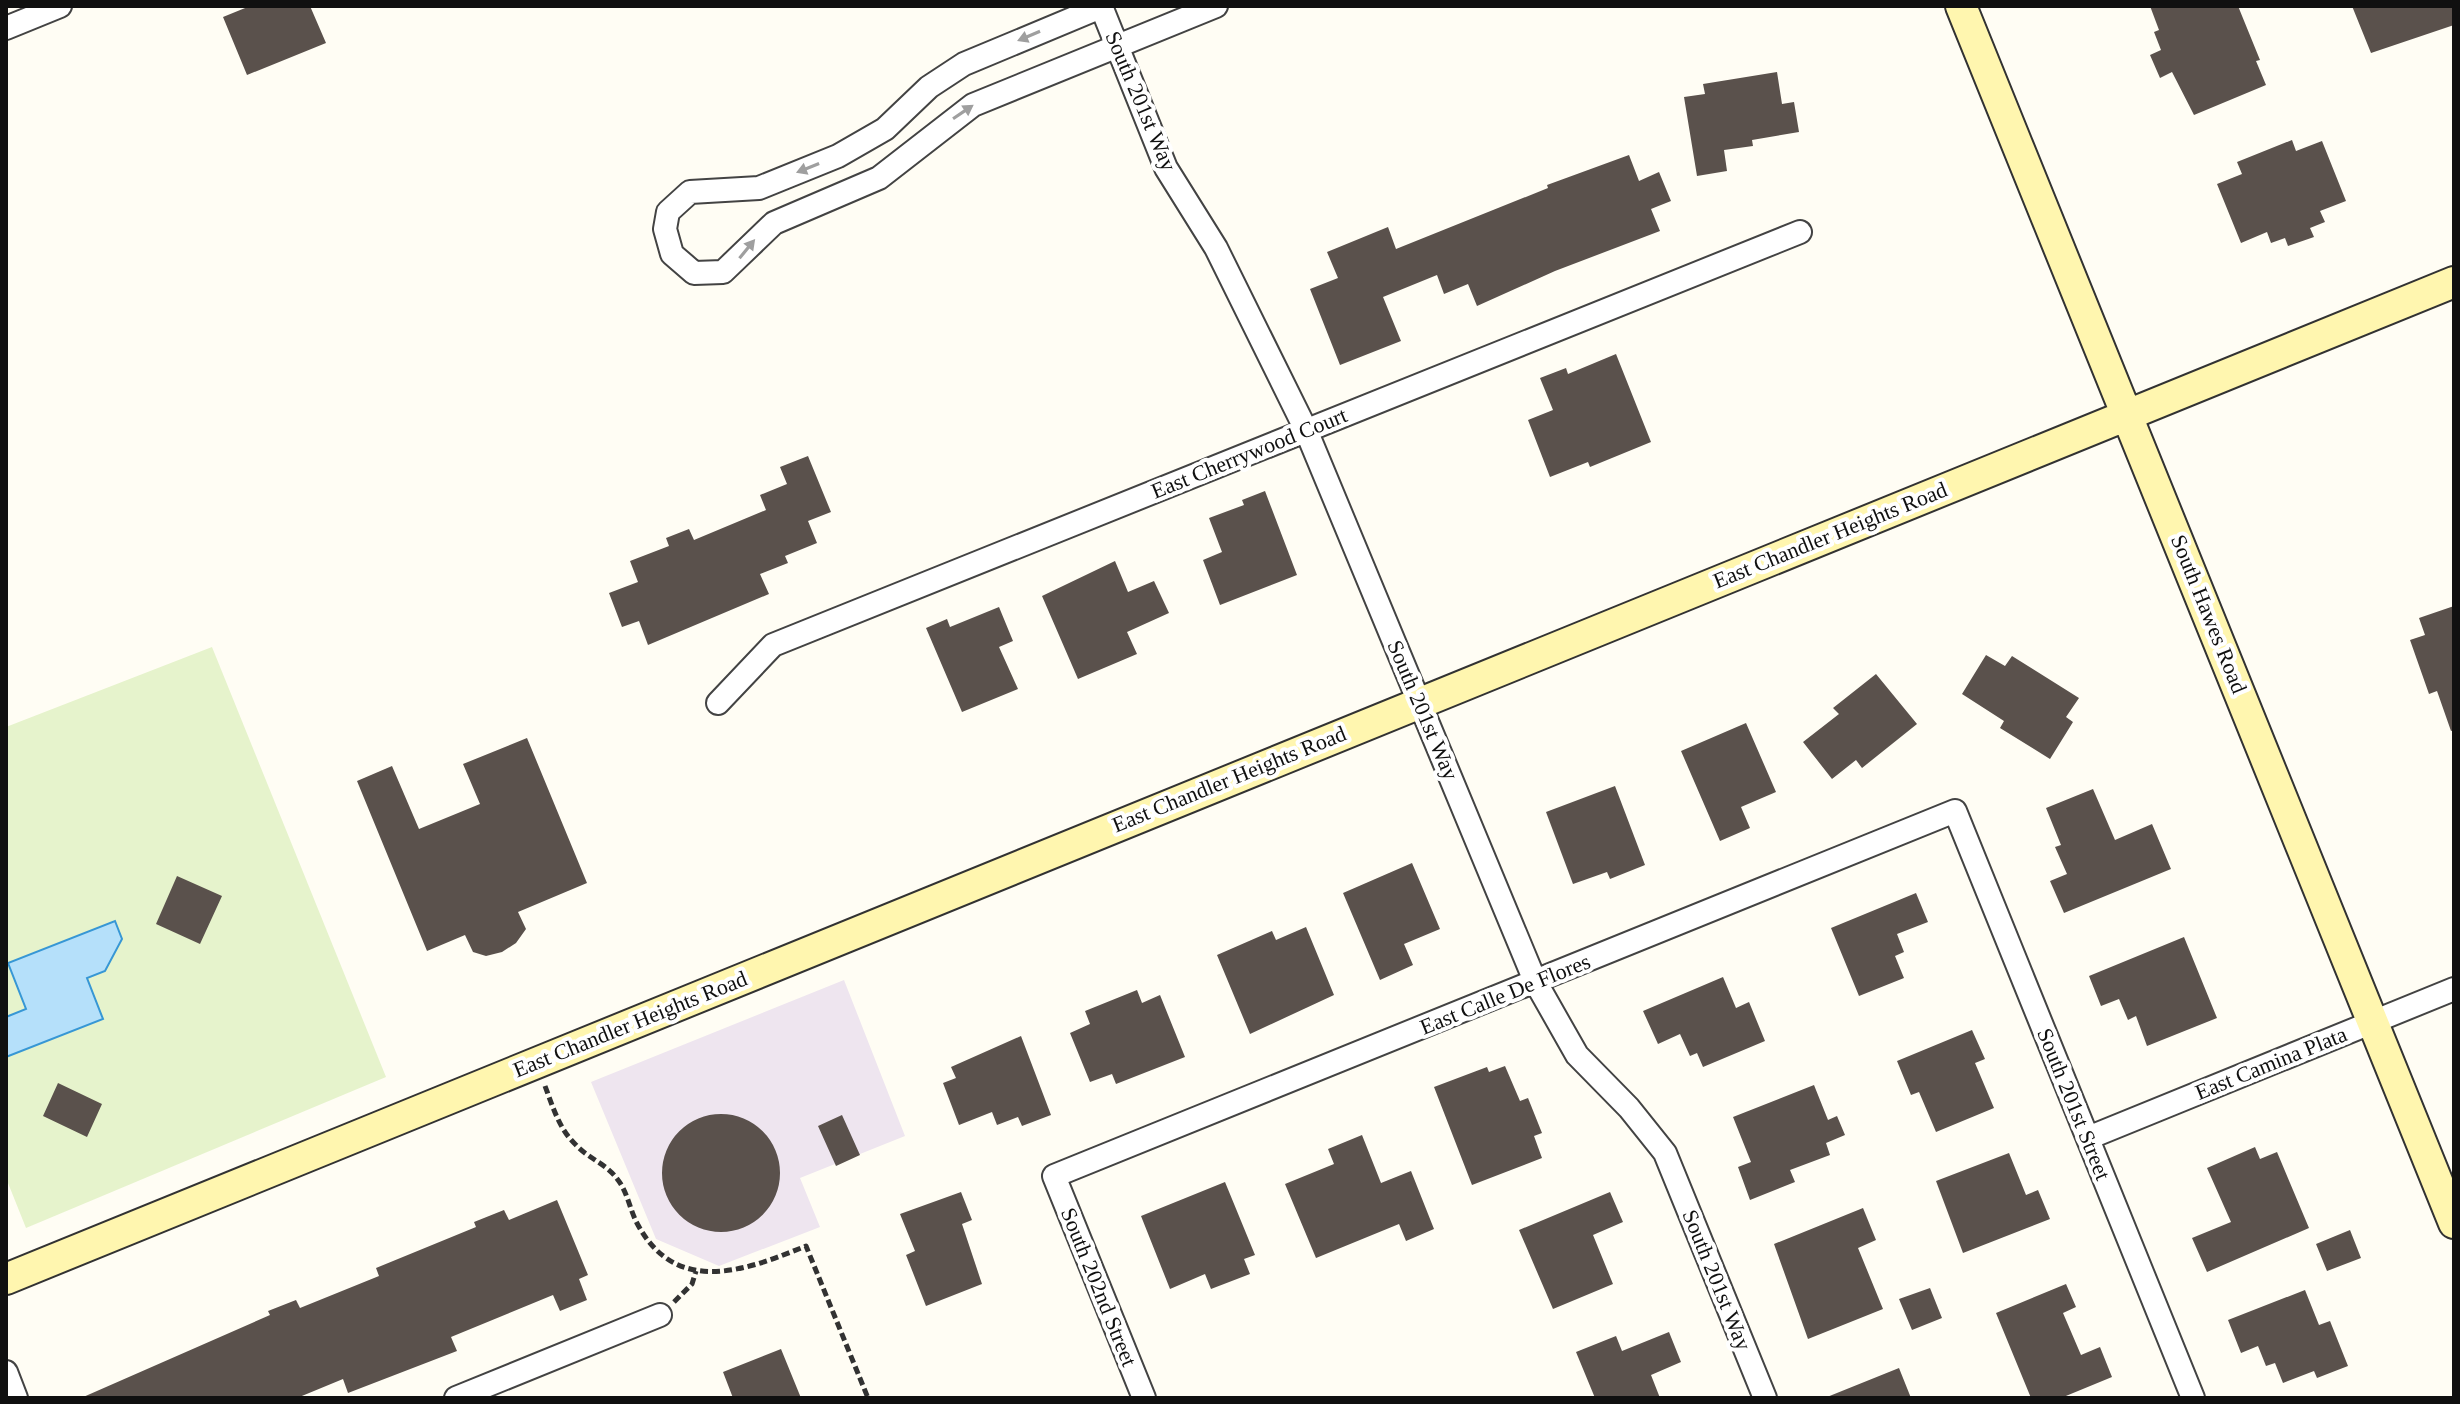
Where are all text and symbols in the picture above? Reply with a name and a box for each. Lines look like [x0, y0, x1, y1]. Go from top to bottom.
street label: South 201st Way [1100, 27, 1182, 175]
one-way arrow [1018, 30, 1041, 43]
one-way arrow [953, 104, 974, 119]
one-way arrow [796, 162, 820, 175]
one-way arrow [738, 239, 755, 259]
street label: East Cherrywood Court [1147, 402, 1351, 504]
street label: East Chandler Heights Road [1709, 477, 1951, 593]
street label: South Hawes Road [2166, 531, 2252, 697]
street label: South 201st Way [1382, 636, 1464, 784]
street label: East Chandler Heights Road [1108, 721, 1350, 837]
street label: East Calle De Flores [1416, 948, 1594, 1040]
street label: East Chandler Heights Road [509, 966, 751, 1082]
street label: East Camina Plata [2192, 1021, 2351, 1105]
street label: South 201st Street [2032, 1025, 2116, 1183]
street label: South 202nd Street [1056, 1204, 1142, 1370]
street label: South 201st Way [1677, 1206, 1757, 1354]

